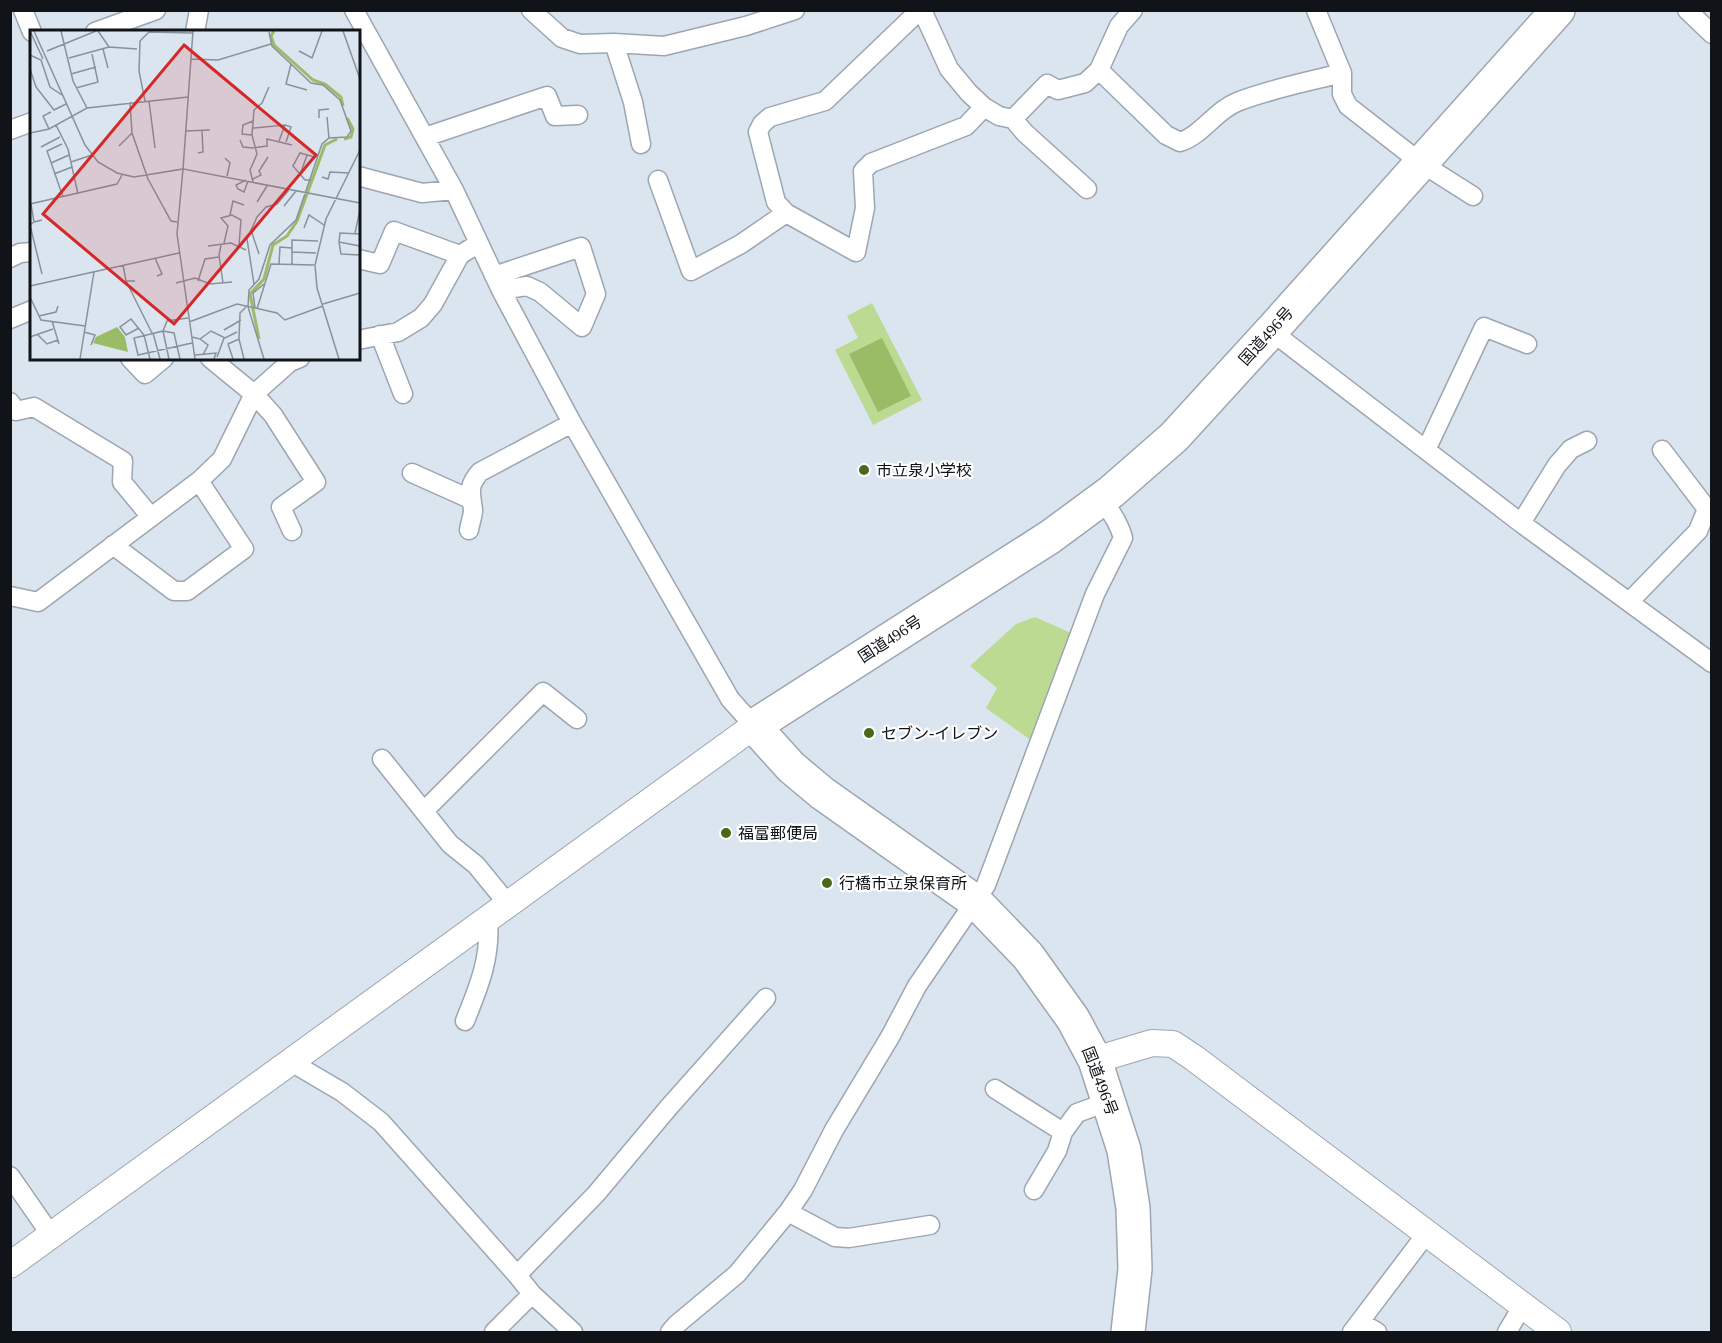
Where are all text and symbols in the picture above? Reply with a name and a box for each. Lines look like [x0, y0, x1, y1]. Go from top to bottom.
inset map [30, 30, 360, 360]
street label: 国道496号 [1236, 304, 1296, 368]
place label: 市立泉小学校 [876, 462, 972, 479]
marker: 市立泉小学校 [857, 463, 871, 477]
street label: 国道496号 [855, 612, 925, 666]
place label: セブン-イレブン [881, 725, 998, 742]
marker: セブン-イレブン [862, 726, 876, 740]
place label: 福富郵便局 [738, 825, 818, 842]
marker: 福富郵便局 [719, 826, 733, 840]
place label: 行橋市立泉保育所 [839, 875, 967, 892]
marker: 行橋市立泉保育所 [820, 876, 834, 890]
street label: 国道496号 [1079, 1044, 1121, 1118]

